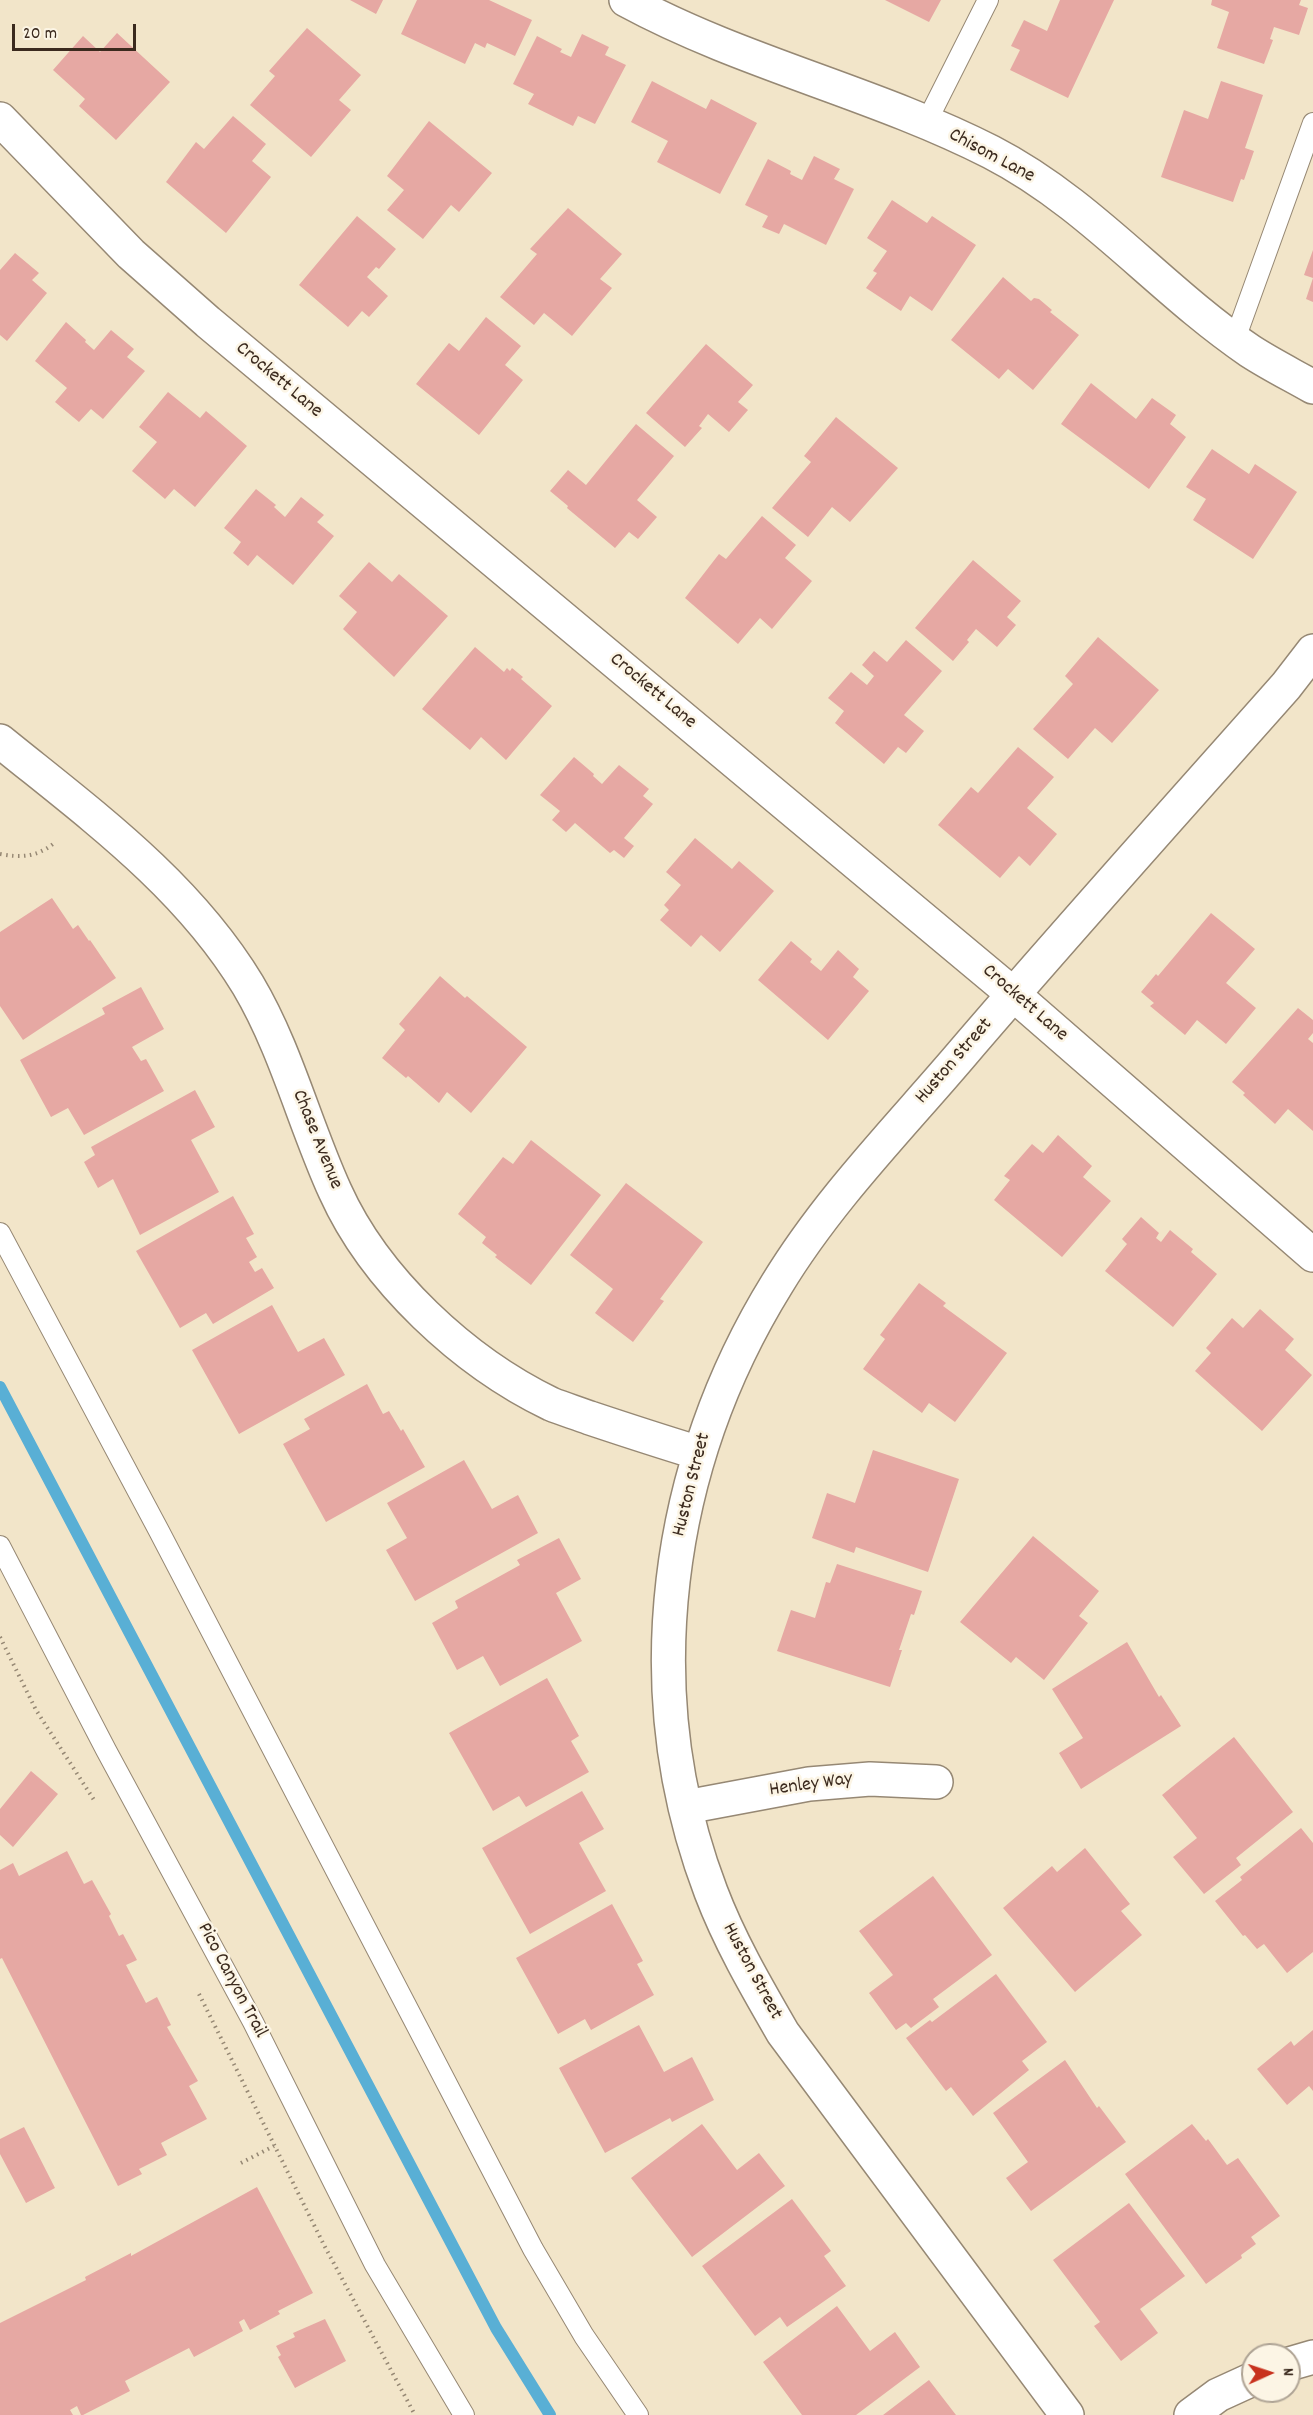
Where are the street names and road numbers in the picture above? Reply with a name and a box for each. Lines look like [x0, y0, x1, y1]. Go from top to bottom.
street label: Chisom Lane [944, 124, 1038, 190]
street label: Crockett Lane [230, 338, 326, 424]
street label: Crockett Lane [604, 649, 700, 735]
street label: Crockett Lane [976, 960, 1072, 1048]
street label: Huston Street [911, 1014, 999, 1110]
street label: Chase Avenue [285, 1087, 347, 1193]
street label: Huston Street [669, 1431, 717, 1539]
street label: Henley Way [768, 1768, 854, 1804]
street label: Pico Canyon Trail [191, 1919, 271, 2043]
street label: Huston Street [716, 1920, 786, 2024]

